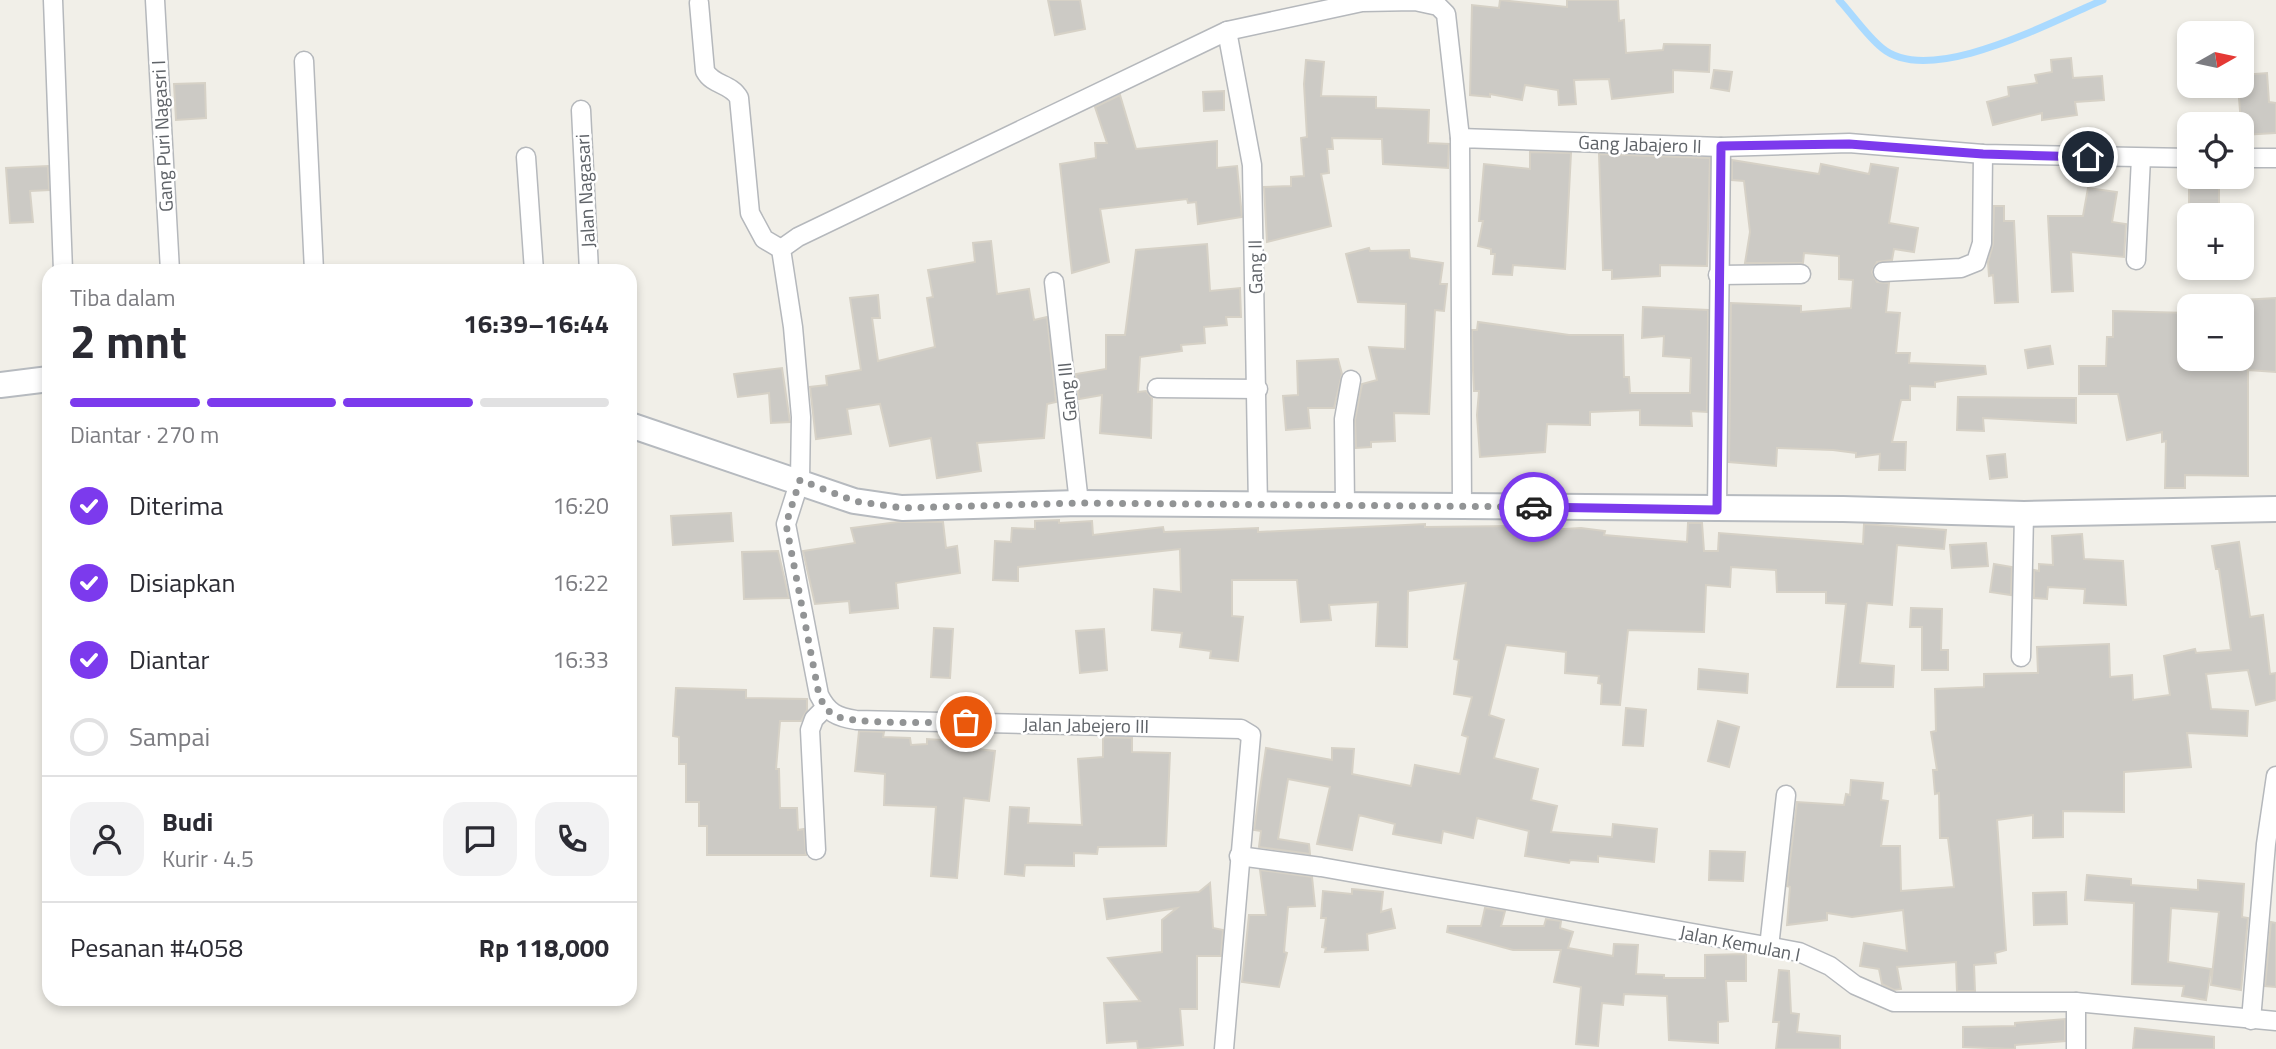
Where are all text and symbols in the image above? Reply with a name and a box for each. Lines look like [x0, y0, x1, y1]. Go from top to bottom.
north arrow [2177, 21, 2254, 98]
map controls [2177, 21, 2254, 371]
street label: Gang Puri Nagasri I [143, 60, 180, 213]
button: locate [2177, 112, 2254, 189]
street label: Gang Jabajero II [1578, 127, 1702, 160]
pin [2058, 127, 2118, 187]
street label: Jalan Nagasari [567, 133, 602, 249]
icon: home [2069, 138, 2107, 176]
button: + [2177, 203, 2254, 280]
street label: Gang II [1240, 239, 1269, 295]
text: Tiba dalam [70, 280, 176, 315]
button: − [2177, 294, 2254, 371]
text: 16:39–16:44 [463, 304, 609, 343]
text: 2 mnt [70, 306, 187, 376]
street label: Gang III [1049, 361, 1084, 423]
text: Diantar · 270 m [70, 417, 219, 452]
courier [1499, 472, 1569, 542]
text: Diterima [129, 486, 223, 525]
icon: check [70, 487, 108, 525]
text: 16:20 [552, 488, 609, 523]
icon: car [1515, 488, 1553, 526]
text: Disiapkan [129, 563, 235, 602]
icon: check [70, 564, 108, 602]
text: 16:22 [552, 565, 609, 600]
text: Diantar [129, 640, 210, 679]
icon: check [70, 641, 108, 679]
text: 16:33 [552, 642, 609, 677]
pin [936, 692, 996, 752]
icon: bag [947, 703, 985, 741]
street label: Jalan Jabejero III [1023, 709, 1149, 740]
text: Sampai [129, 717, 210, 756]
button: person [70, 802, 144, 876]
text: Budi [162, 802, 213, 841]
button: chat [443, 802, 517, 876]
button: phone [535, 802, 609, 876]
text: Kurir · 4.5 [162, 841, 254, 876]
street label: Jalan Kemulan I [1677, 917, 1803, 968]
text: Pesanan #4058 [70, 928, 243, 967]
text: Rp 118,000 [479, 928, 609, 967]

